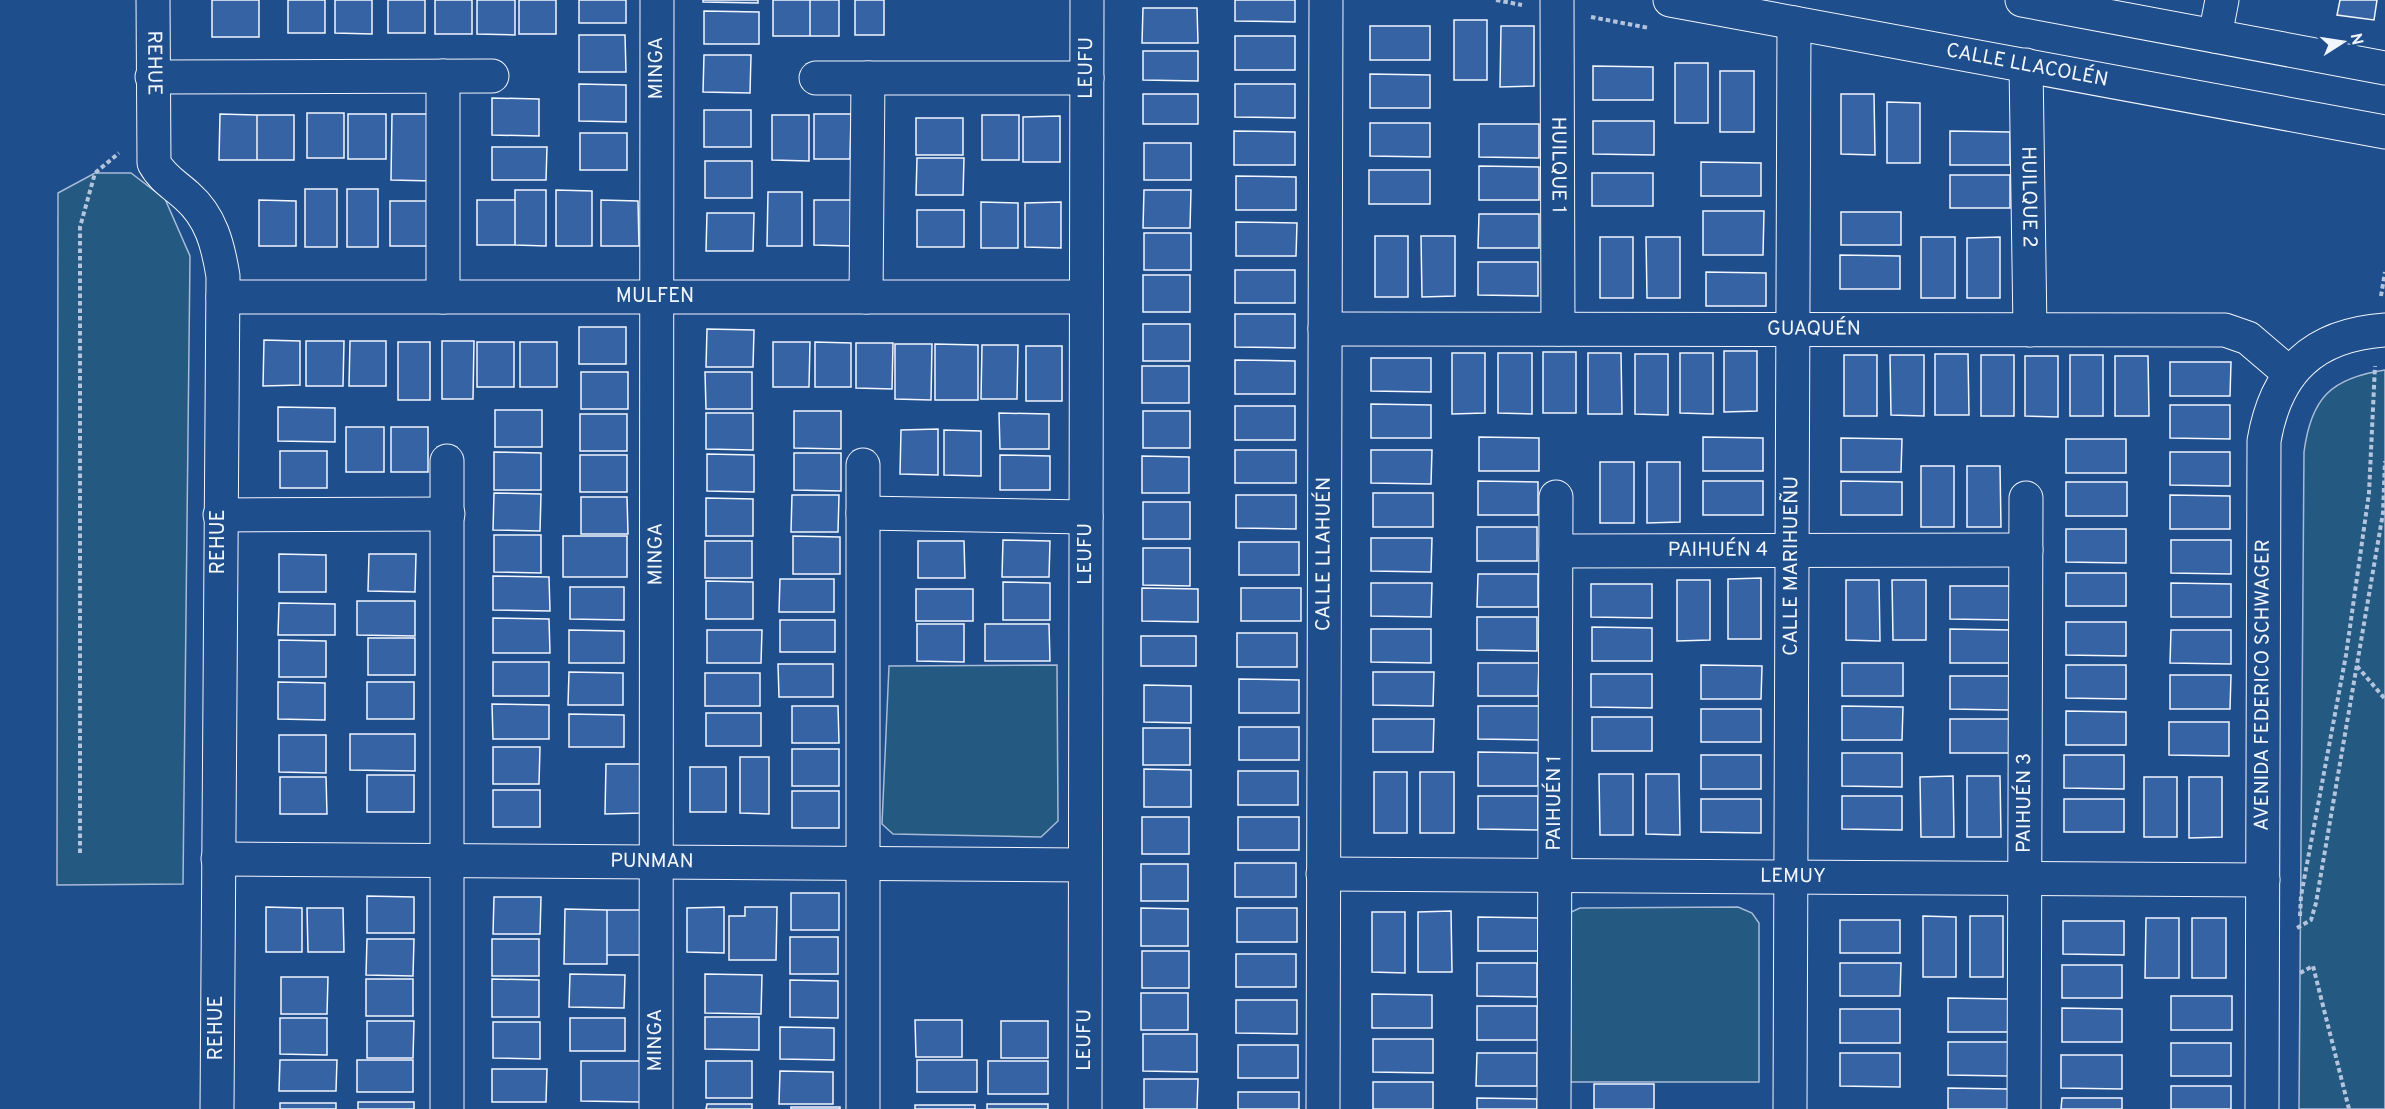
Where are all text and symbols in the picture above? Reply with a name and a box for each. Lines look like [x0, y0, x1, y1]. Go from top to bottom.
north arrow [2313, 12, 2373, 72]
street label: REHUE [140, 30, 167, 96]
text: N [2345, 32, 2367, 47]
street label: MINGA [644, 37, 670, 99]
street label: LEUFU [1074, 37, 1100, 99]
street label: CALLE LLACOLÉN [1944, 38, 2110, 94]
street label: HUILQUE 1 [1544, 117, 1571, 213]
street label: HUILQUE 2 [2014, 146, 2042, 248]
street label: MULFEN [616, 284, 694, 310]
street label: GUAQUÉN [1767, 315, 1861, 343]
street label: CALLE MARIHUEÑU [1778, 476, 1805, 656]
street label: CALLE LLAHUÉN [1310, 477, 1338, 631]
street label: REHUE [206, 510, 232, 574]
street label: MINGA [643, 523, 670, 585]
street label: LEUFU [1073, 523, 1099, 585]
street label: PAIHUÉN 4 [1668, 536, 1768, 564]
street label: AVENIDA FEDERICO SCHWAGER [2250, 539, 2277, 831]
street label: PAIHUÉN 3 [2010, 753, 2038, 853]
street label: PAIHUÉN 1 [1540, 755, 1568, 851]
street label: PUNMAN [610, 849, 694, 875]
street label: LEMUY [1760, 864, 1826, 890]
street label: REHUE [204, 996, 230, 1060]
street label: MINGA [643, 1009, 669, 1071]
street label: LEUFU [1072, 1009, 1098, 1071]

